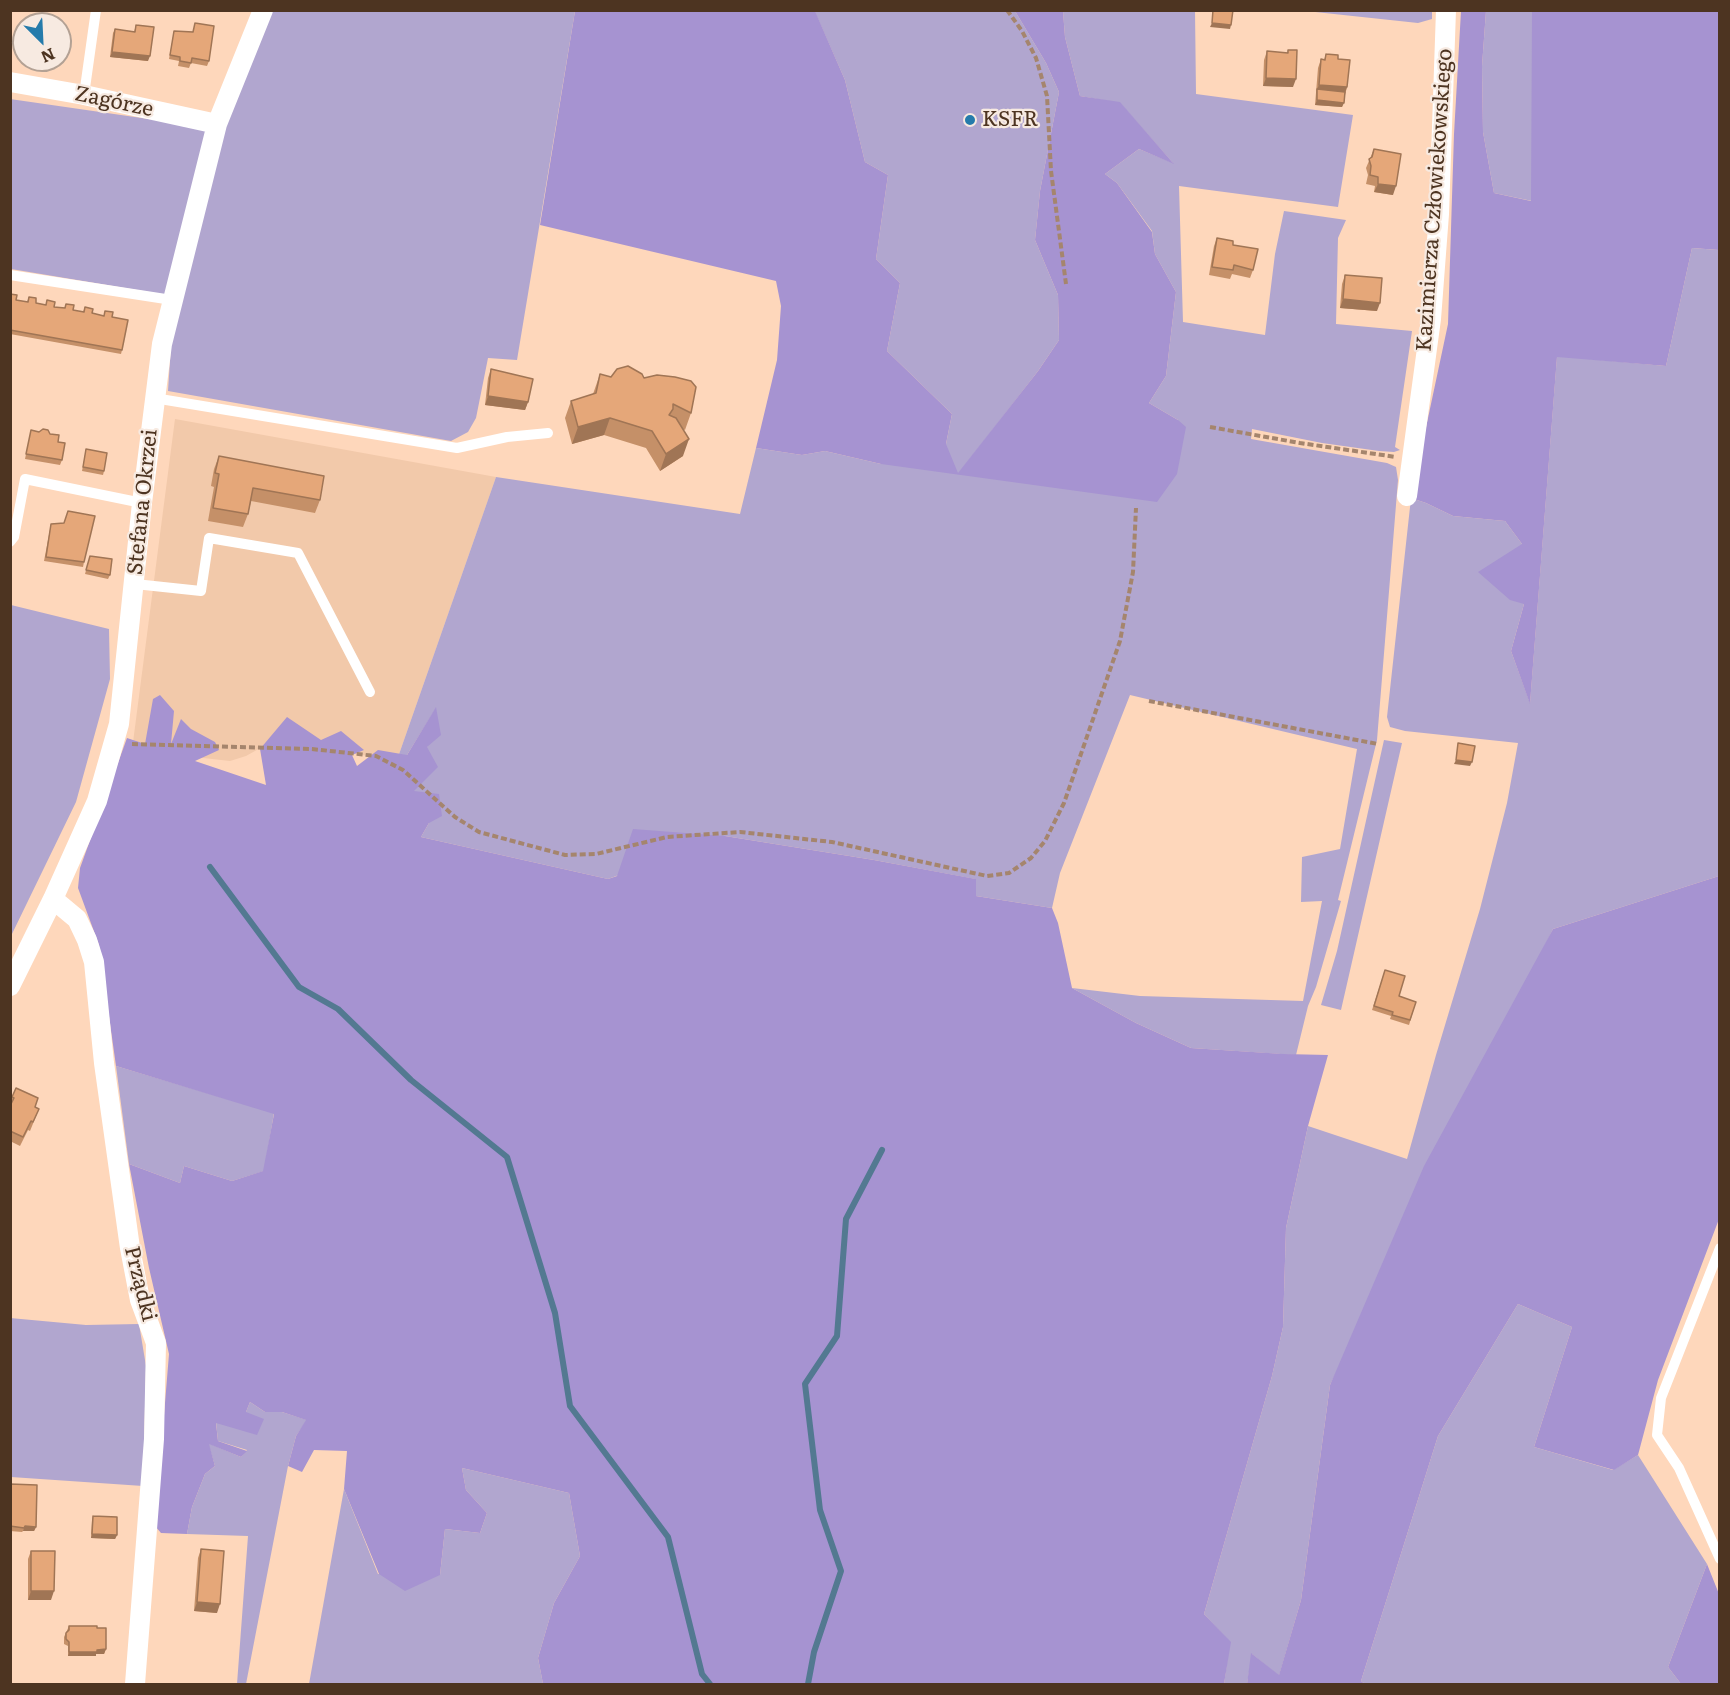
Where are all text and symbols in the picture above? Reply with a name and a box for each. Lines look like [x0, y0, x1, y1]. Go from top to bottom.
north arrow [12, 12, 72, 72]
text: N [37, 43, 60, 70]
street label: Kazimierza Człowiekowskiego [1412, 48, 1458, 352]
street label: Zagórze [72, 81, 156, 123]
place label: KSFR [982, 107, 1039, 133]
marker: KSFR [963, 113, 977, 127]
street label: Stefana Okrzei [123, 428, 163, 576]
street label: Prządki [119, 1244, 161, 1324]

